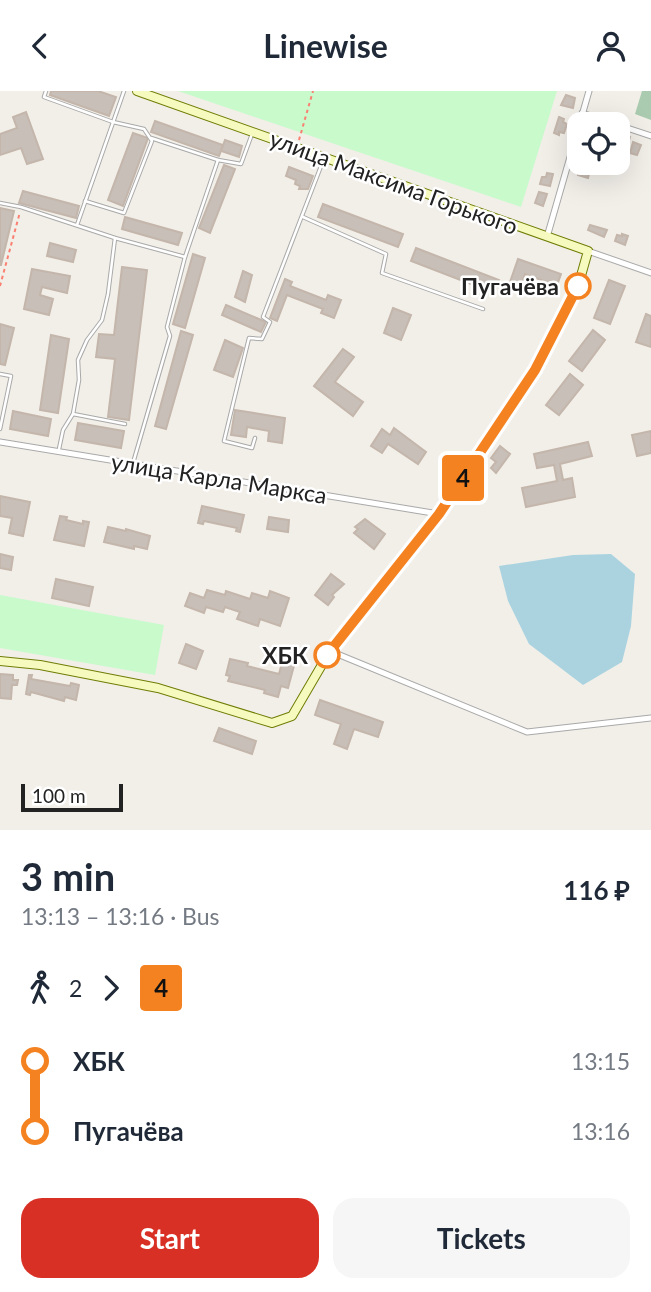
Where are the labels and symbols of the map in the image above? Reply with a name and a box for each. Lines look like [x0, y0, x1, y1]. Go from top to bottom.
street label: улица Максима Горького [266, 124, 522, 240]
place label: Пугачёва [461, 272, 559, 300]
marker: Пугачёва [565, 273, 591, 299]
street label: улица Карла Маркса [109, 447, 329, 509]
line badge: 4 [440, 455, 486, 501]
place label: ХБК [262, 641, 308, 669]
marker: ХБК [314, 642, 340, 668]
scale bar [21, 781, 122, 813]

